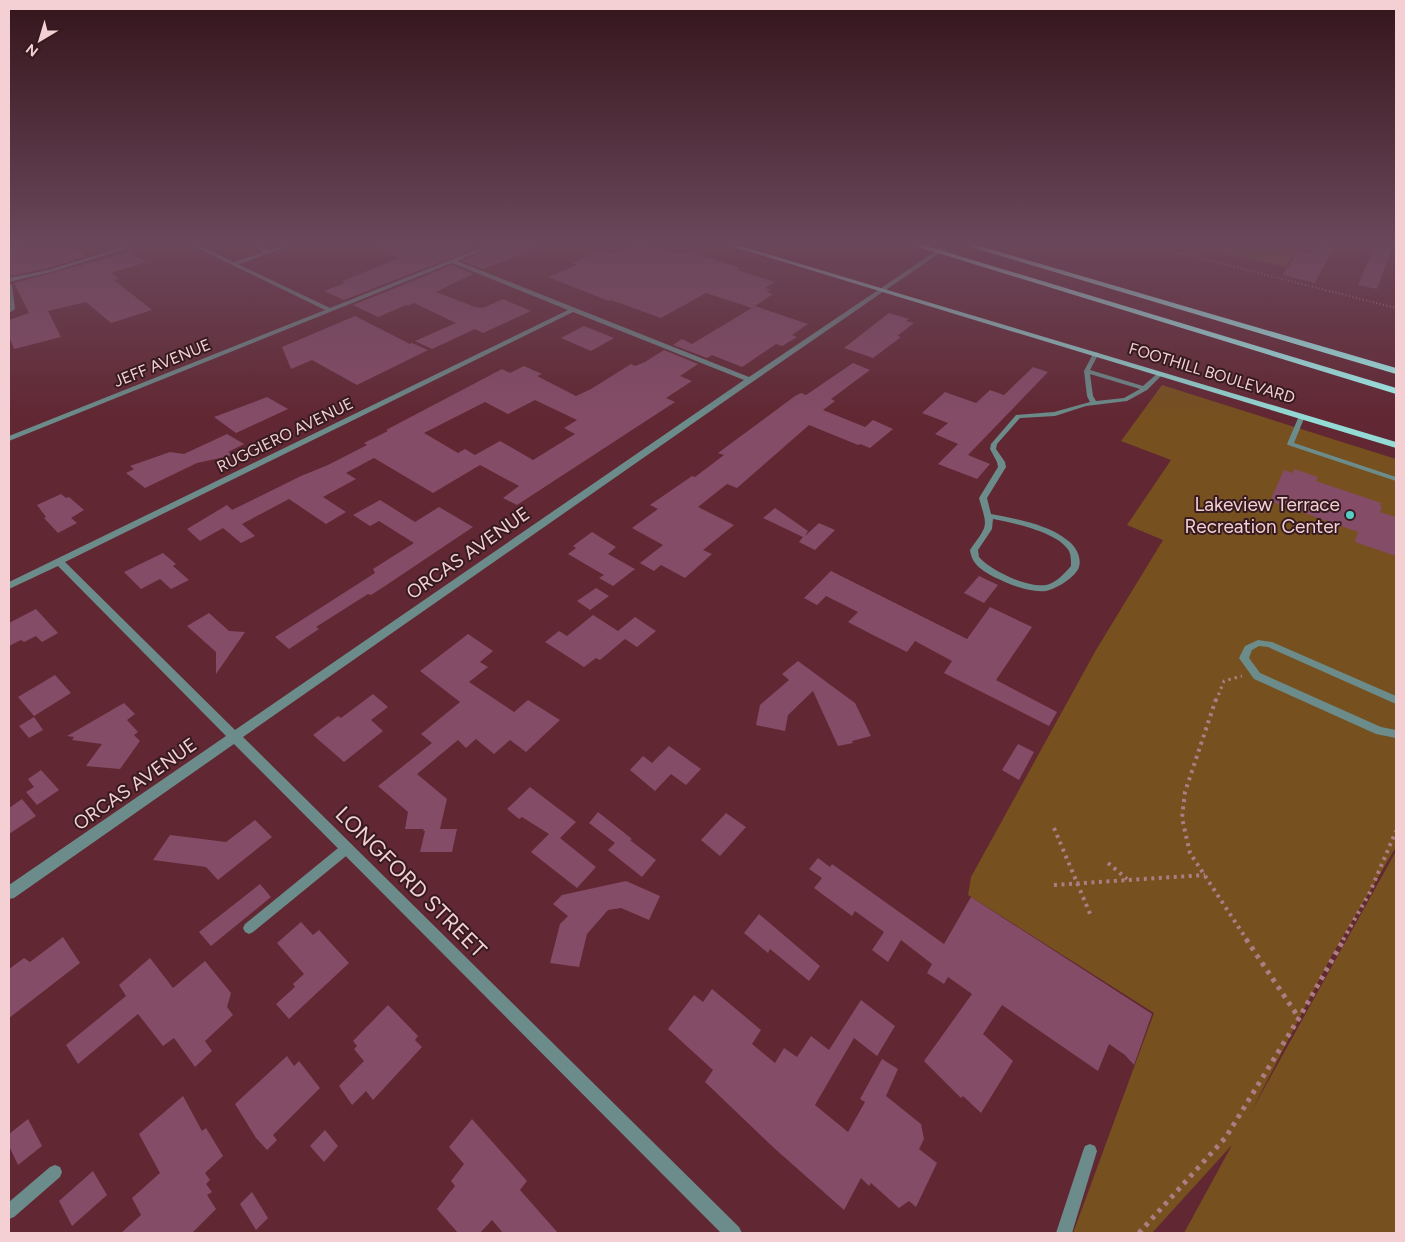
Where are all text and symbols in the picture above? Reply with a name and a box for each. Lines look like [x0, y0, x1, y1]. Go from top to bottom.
north arrow [15, 15, 65, 65]
text: N [23, 40, 42, 60]
street label: JEFF AVENUE [111, 335, 213, 391]
street label: FOOTHILL BOULEVARD [1127, 339, 1297, 407]
street label: RUGGIERO AVENUE [214, 394, 356, 476]
place label: Lakeview Terrace Recreation Center [1184, 493, 1341, 538]
street label: ORCAS AVENUE [402, 502, 534, 604]
marker: Lakeview Terrace Recreation Center [1344, 509, 1356, 521]
street label: ORCAS AVENUE [69, 733, 201, 835]
street label: LONGFORD STREET [330, 801, 492, 963]

